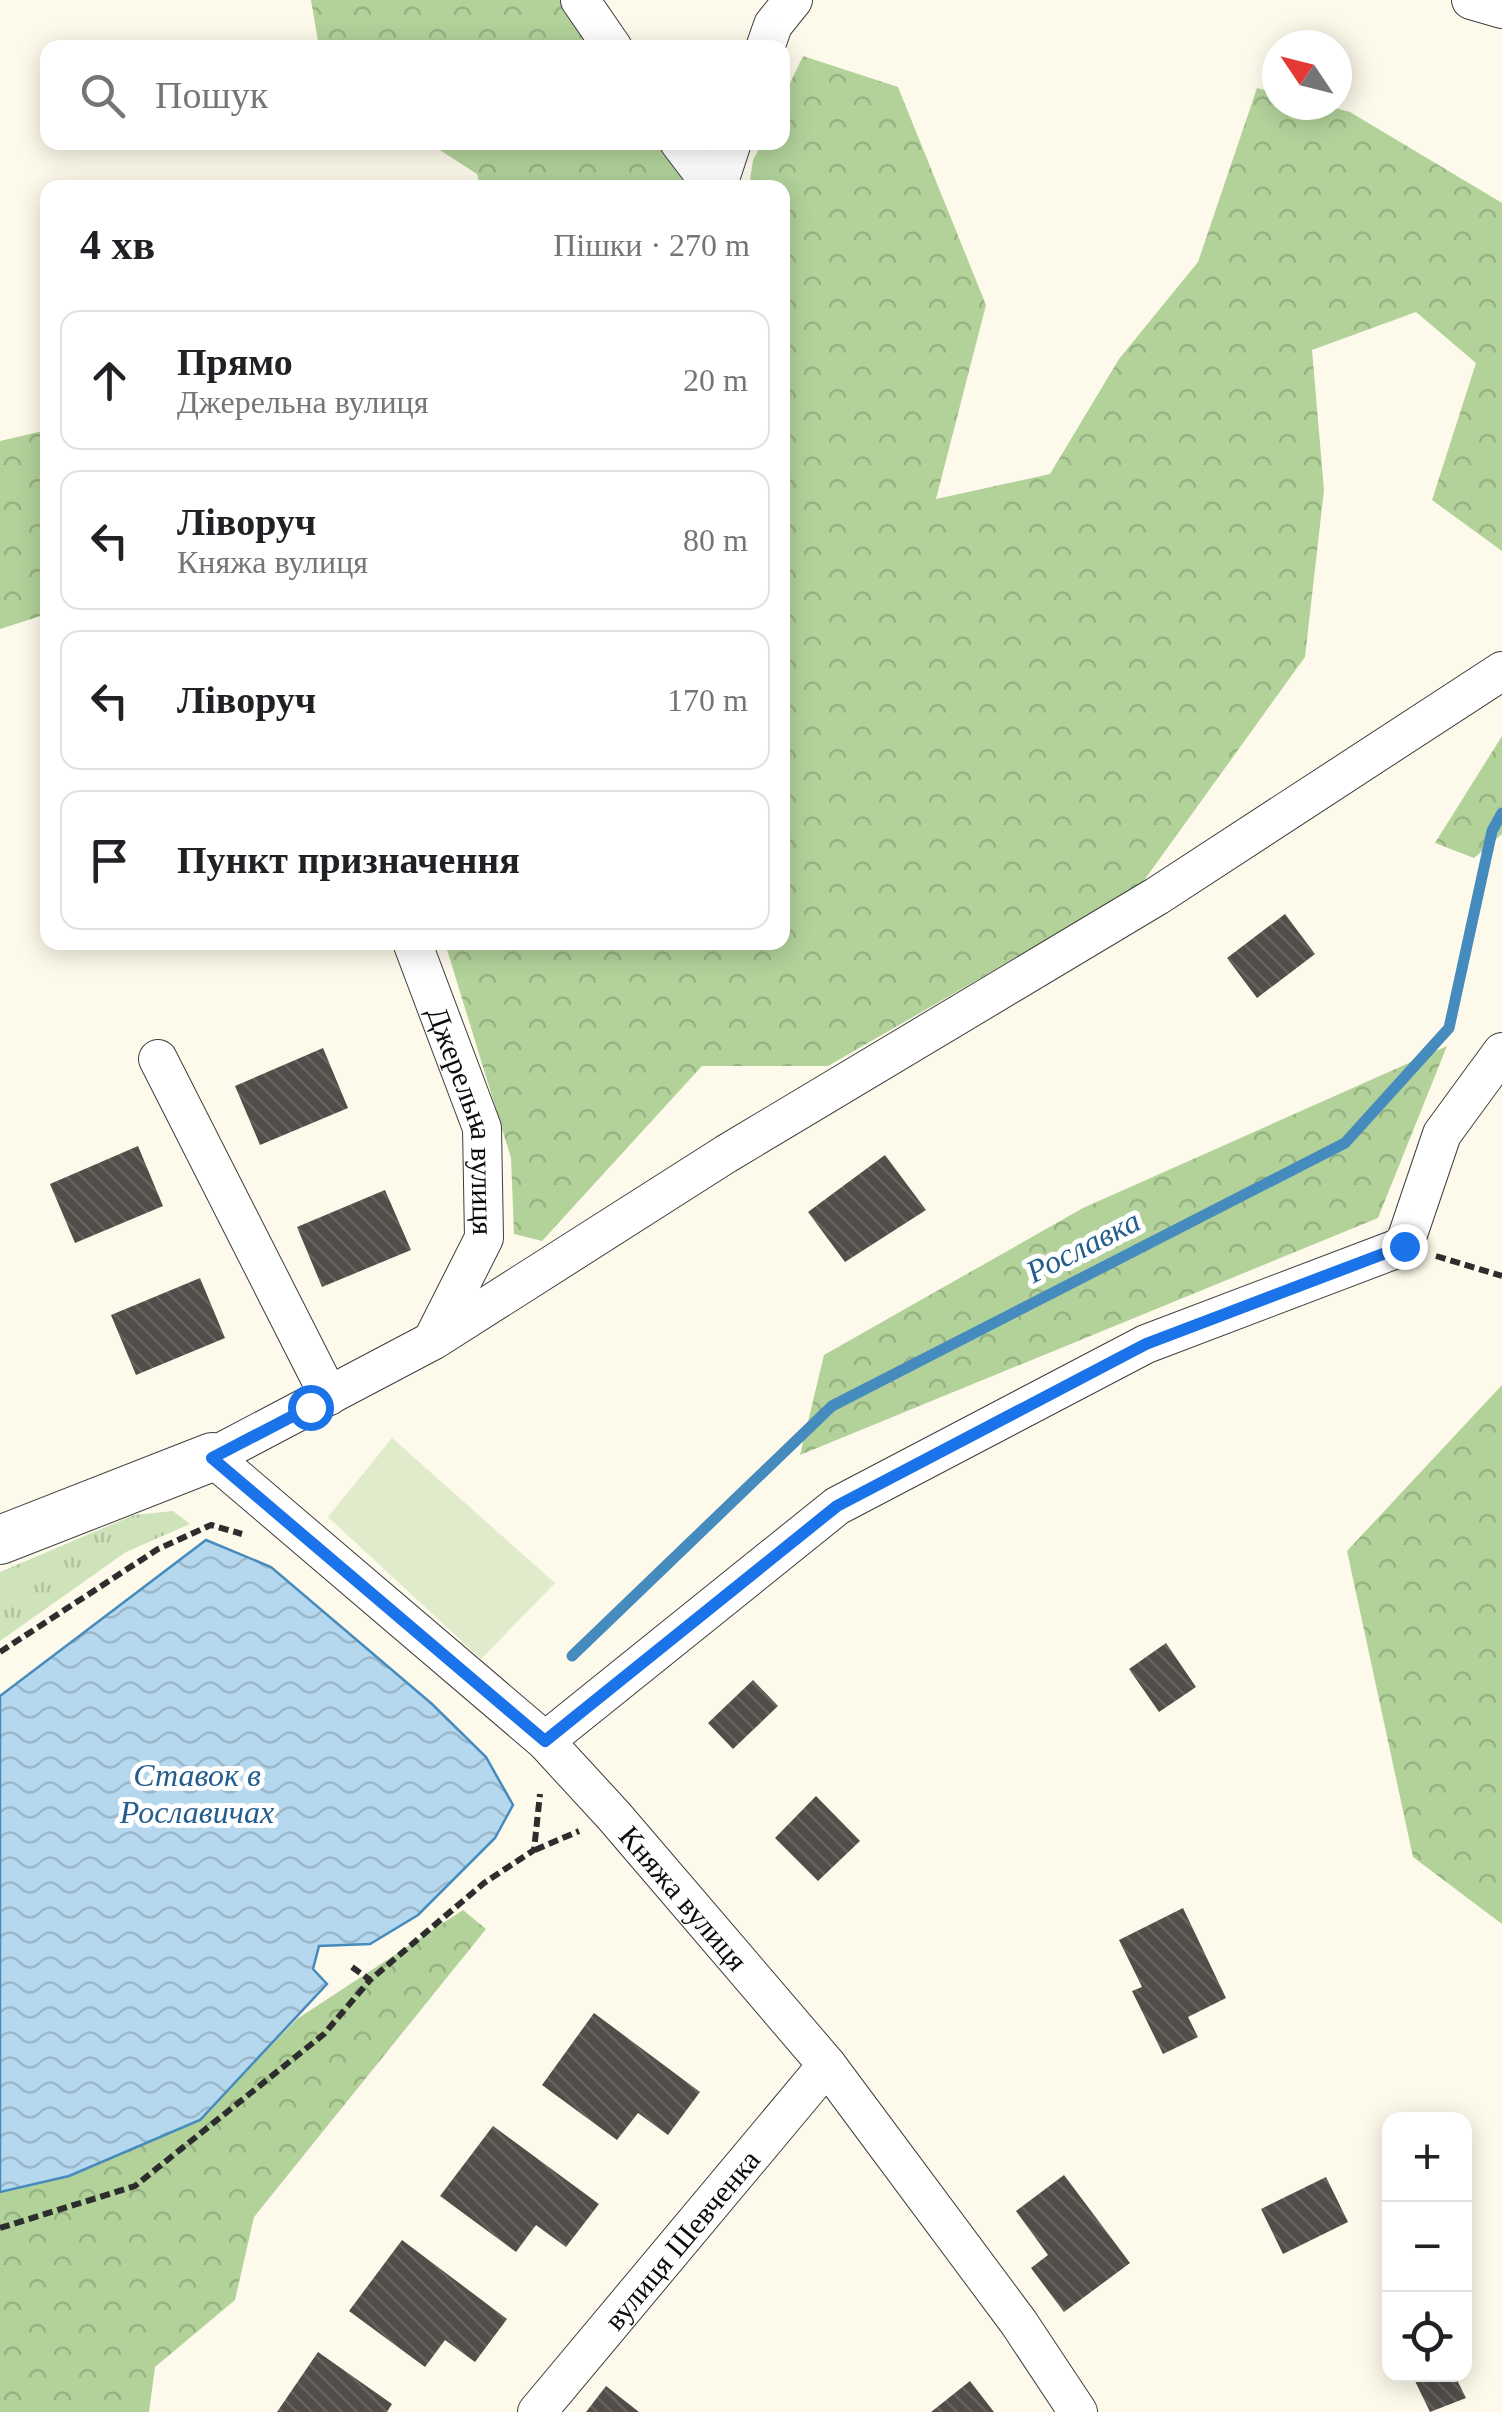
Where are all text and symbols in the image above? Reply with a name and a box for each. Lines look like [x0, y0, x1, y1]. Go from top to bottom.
north arrow [1262, 30, 1352, 120]
search box [40, 40, 790, 150]
icon: search [75, 68, 130, 123]
text: Пошук [155, 74, 268, 116]
text: 4 хв [80, 222, 155, 268]
text: Пішки · 270 m [553, 227, 750, 263]
text: Прямо [177, 341, 293, 383]
icon: ahead [82, 353, 137, 408]
text: 20 m [683, 362, 748, 398]
text: Джерельна вулиця [177, 384, 428, 420]
text: Ліворуч [177, 501, 316, 543]
icon: left [82, 513, 137, 568]
text: 80 m [683, 522, 748, 558]
text: Княжа вулиця [177, 544, 368, 580]
icon: left [82, 673, 137, 728]
text: Ліворуч [177, 679, 316, 721]
text: 170 m [667, 682, 748, 718]
icon: arrive [82, 833, 137, 888]
text: Пункт призначення [177, 839, 520, 881]
street label: Джерельна вулиця [421, 1002, 500, 1236]
water label: Рославка [1019, 1202, 1146, 1290]
route end [1382, 1224, 1428, 1270]
route start [288, 1385, 334, 1431]
water label: Ставок в Рославичах [119, 1757, 274, 1830]
street label: Княжа вулиця [613, 1819, 755, 1977]
map controls [1382, 2112, 1472, 2382]
button: + [1382, 2112, 1472, 2202]
street label: вулиця Шевченка [597, 2143, 766, 2336]
button: − [1382, 2202, 1472, 2292]
button: locate [1382, 2292, 1472, 2382]

